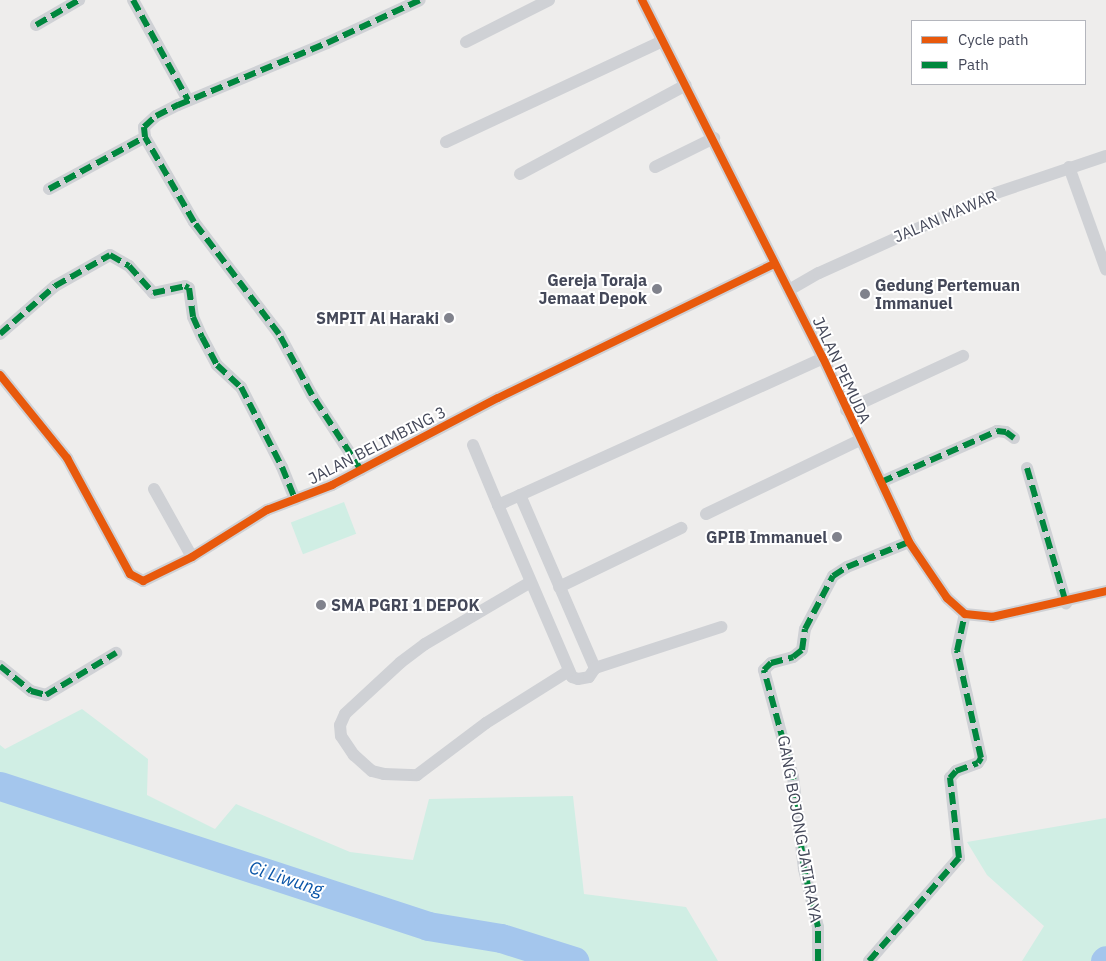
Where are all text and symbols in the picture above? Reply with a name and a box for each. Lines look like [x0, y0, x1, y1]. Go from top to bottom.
legend [911, 20, 1086, 85]
text: Cycle path [958, 30, 1029, 49]
text: Path [958, 55, 989, 74]
street label: JALAN MAWAR [891, 186, 999, 246]
place label: Gereja Toraja Jemaat Depok [539, 270, 647, 308]
place label: Gedung Pertemuan Immanuel [875, 275, 1020, 313]
marker: Gereja Toraja Jemaat Depok [651, 283, 663, 295]
marker: Gedung Pertemuan Immanuel [859, 288, 871, 300]
place label: SMPIT Al Haraki [316, 308, 439, 328]
marker: SMPIT Al Haraki [443, 312, 455, 324]
street label: JALAN PEMUDA [809, 314, 875, 426]
street label: JALAN BELIMBING 3 [305, 402, 449, 488]
place label: GPIB Immanuel [706, 527, 827, 547]
marker: GPIB Immanuel [831, 531, 843, 543]
place label: SMA PGRI 1 DEPOK [331, 595, 480, 615]
marker: SMA PGRI 1 DEPOK [315, 599, 327, 611]
street label: GANG BOJONG JATI RAYA [774, 734, 826, 924]
water label: Ci Liwung [246, 857, 326, 901]

